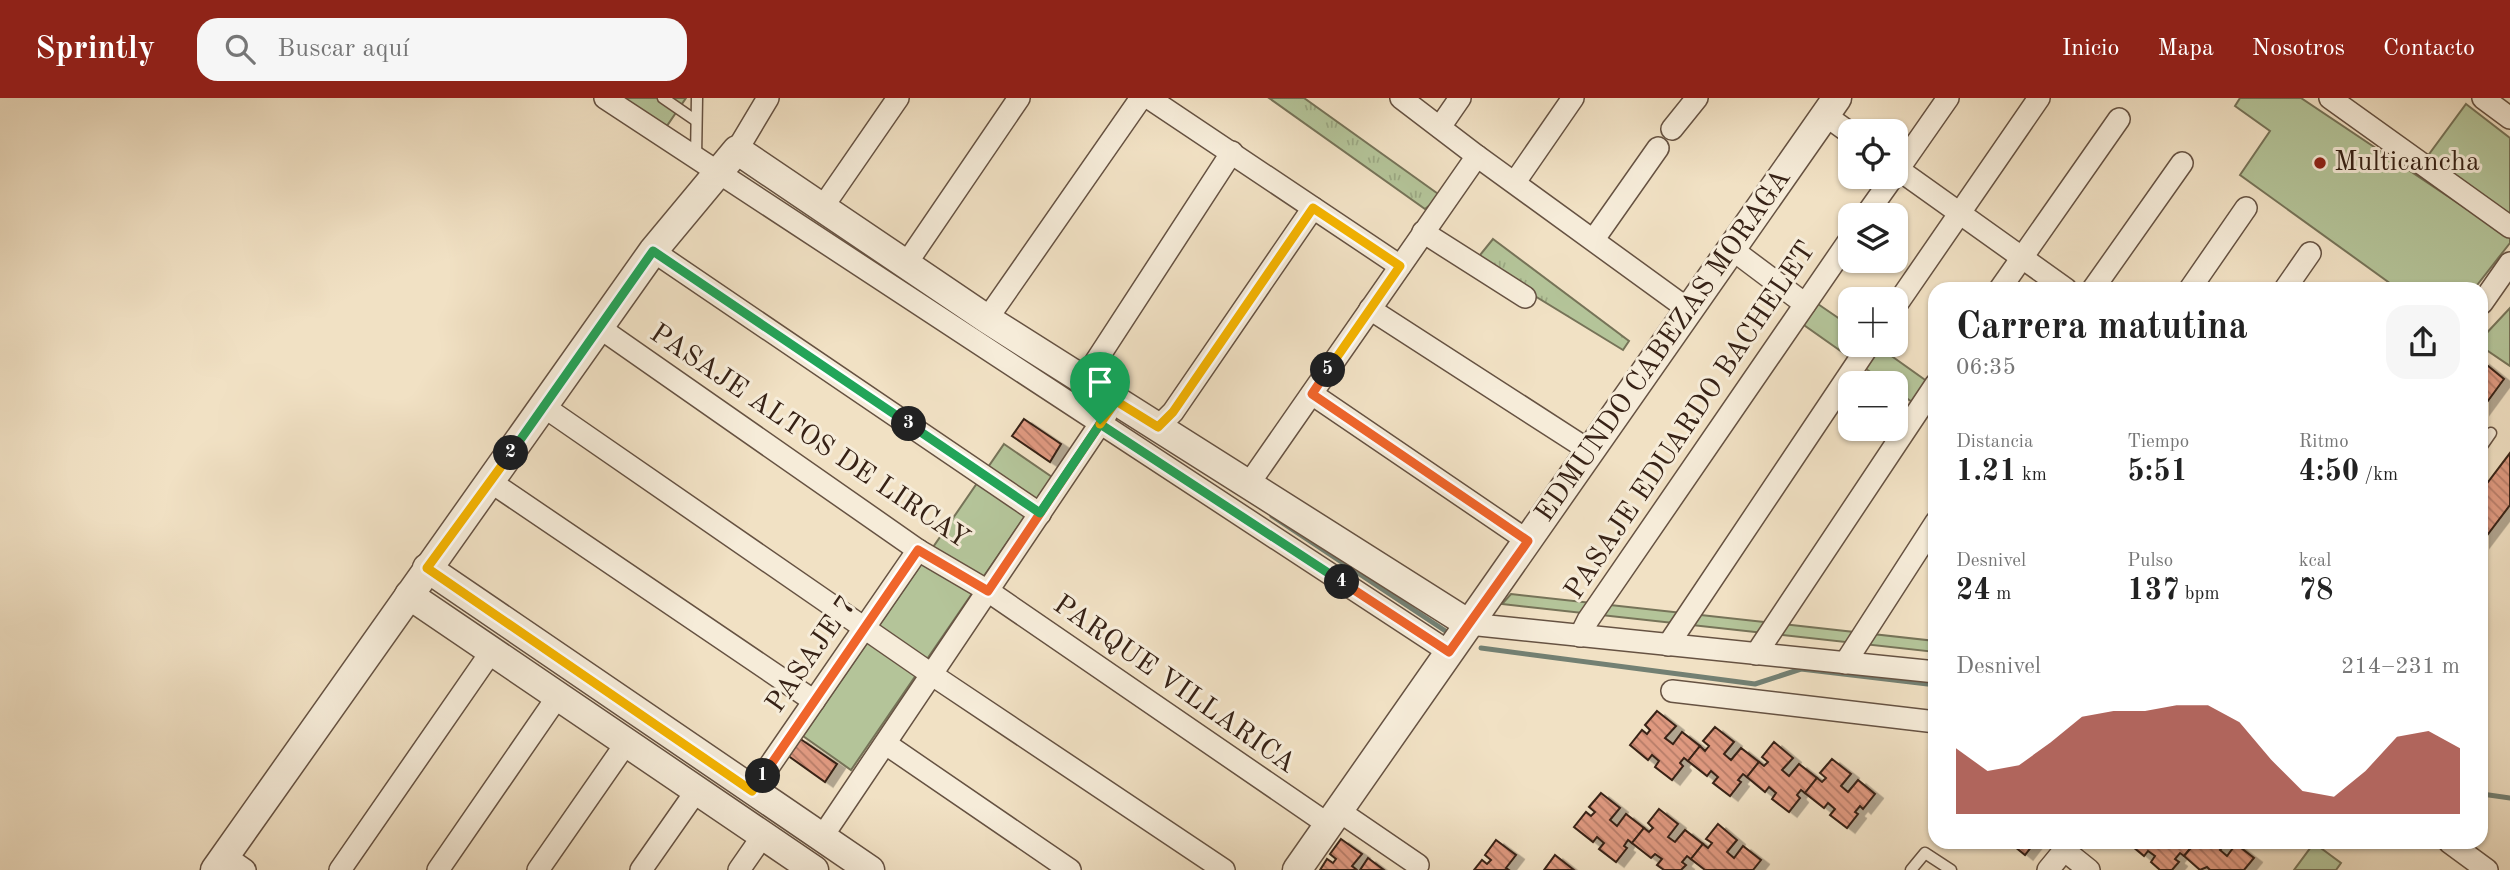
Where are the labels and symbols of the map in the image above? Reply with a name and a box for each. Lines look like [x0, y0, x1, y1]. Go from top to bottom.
place label: Multicancha [2334, 149, 2480, 177]
marker: Multicancha [2312, 155, 2328, 171]
street label: EDMUNDO CABEZAS MORAGA [1531, 165, 1797, 527]
street label: PASAJE EDUARDO BACHELET [1561, 237, 1821, 605]
street label: PASAJE ALTOS DE LIRCAY [644, 320, 974, 554]
pin [1070, 352, 1130, 424]
pin: 5 [1310, 352, 1346, 388]
pin: 3 [892, 406, 926, 442]
pin: 2 [494, 436, 528, 470]
pin: 4 [1324, 564, 1360, 600]
street label: PARQUE VILLARICA [1048, 591, 1300, 779]
street label: PASAJE 7 [762, 592, 862, 718]
pin: 1 [746, 758, 780, 794]

